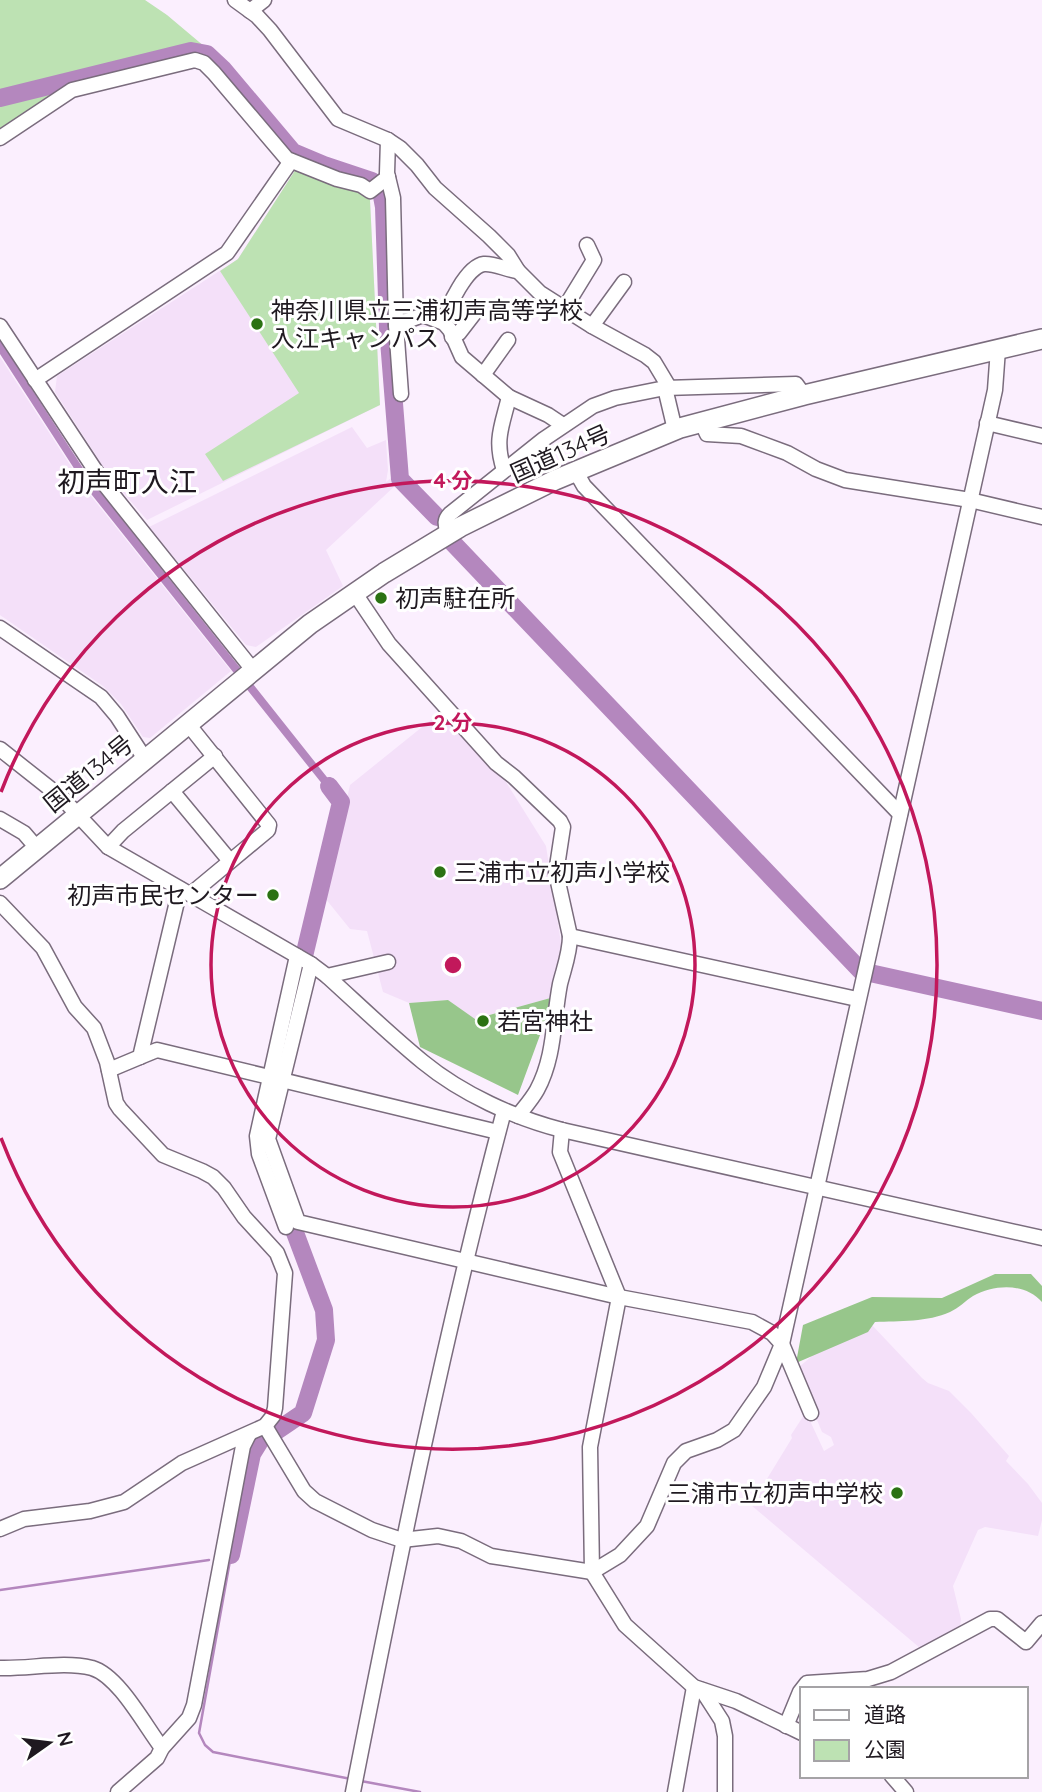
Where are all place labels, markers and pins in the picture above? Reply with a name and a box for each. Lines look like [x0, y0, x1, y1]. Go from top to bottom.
place label: 神奈川県立三浦初声高等学校 入江キャンパス [271, 295, 583, 353]
marker: 神奈川県立三浦初声高等学校 入江キャンパス [249, 316, 265, 332]
place label: 初声駐在所 [395, 583, 515, 613]
marker: 初声駐在所 [373, 590, 389, 606]
place label: 三浦市立初声小学校 [454, 857, 670, 887]
marker: 三浦市立初声小学校 [432, 864, 448, 880]
place label: 初声市民センター [67, 880, 259, 910]
marker: 初声市民センター [265, 887, 281, 903]
centre of rings [441, 953, 465, 977]
place label: 若宮神社 [497, 1006, 593, 1036]
marker: 若宮神社 [475, 1013, 491, 1029]
place label: 三浦市立初声中学校 [667, 1478, 883, 1508]
marker: 三浦市立初声中学校 [889, 1485, 905, 1501]

